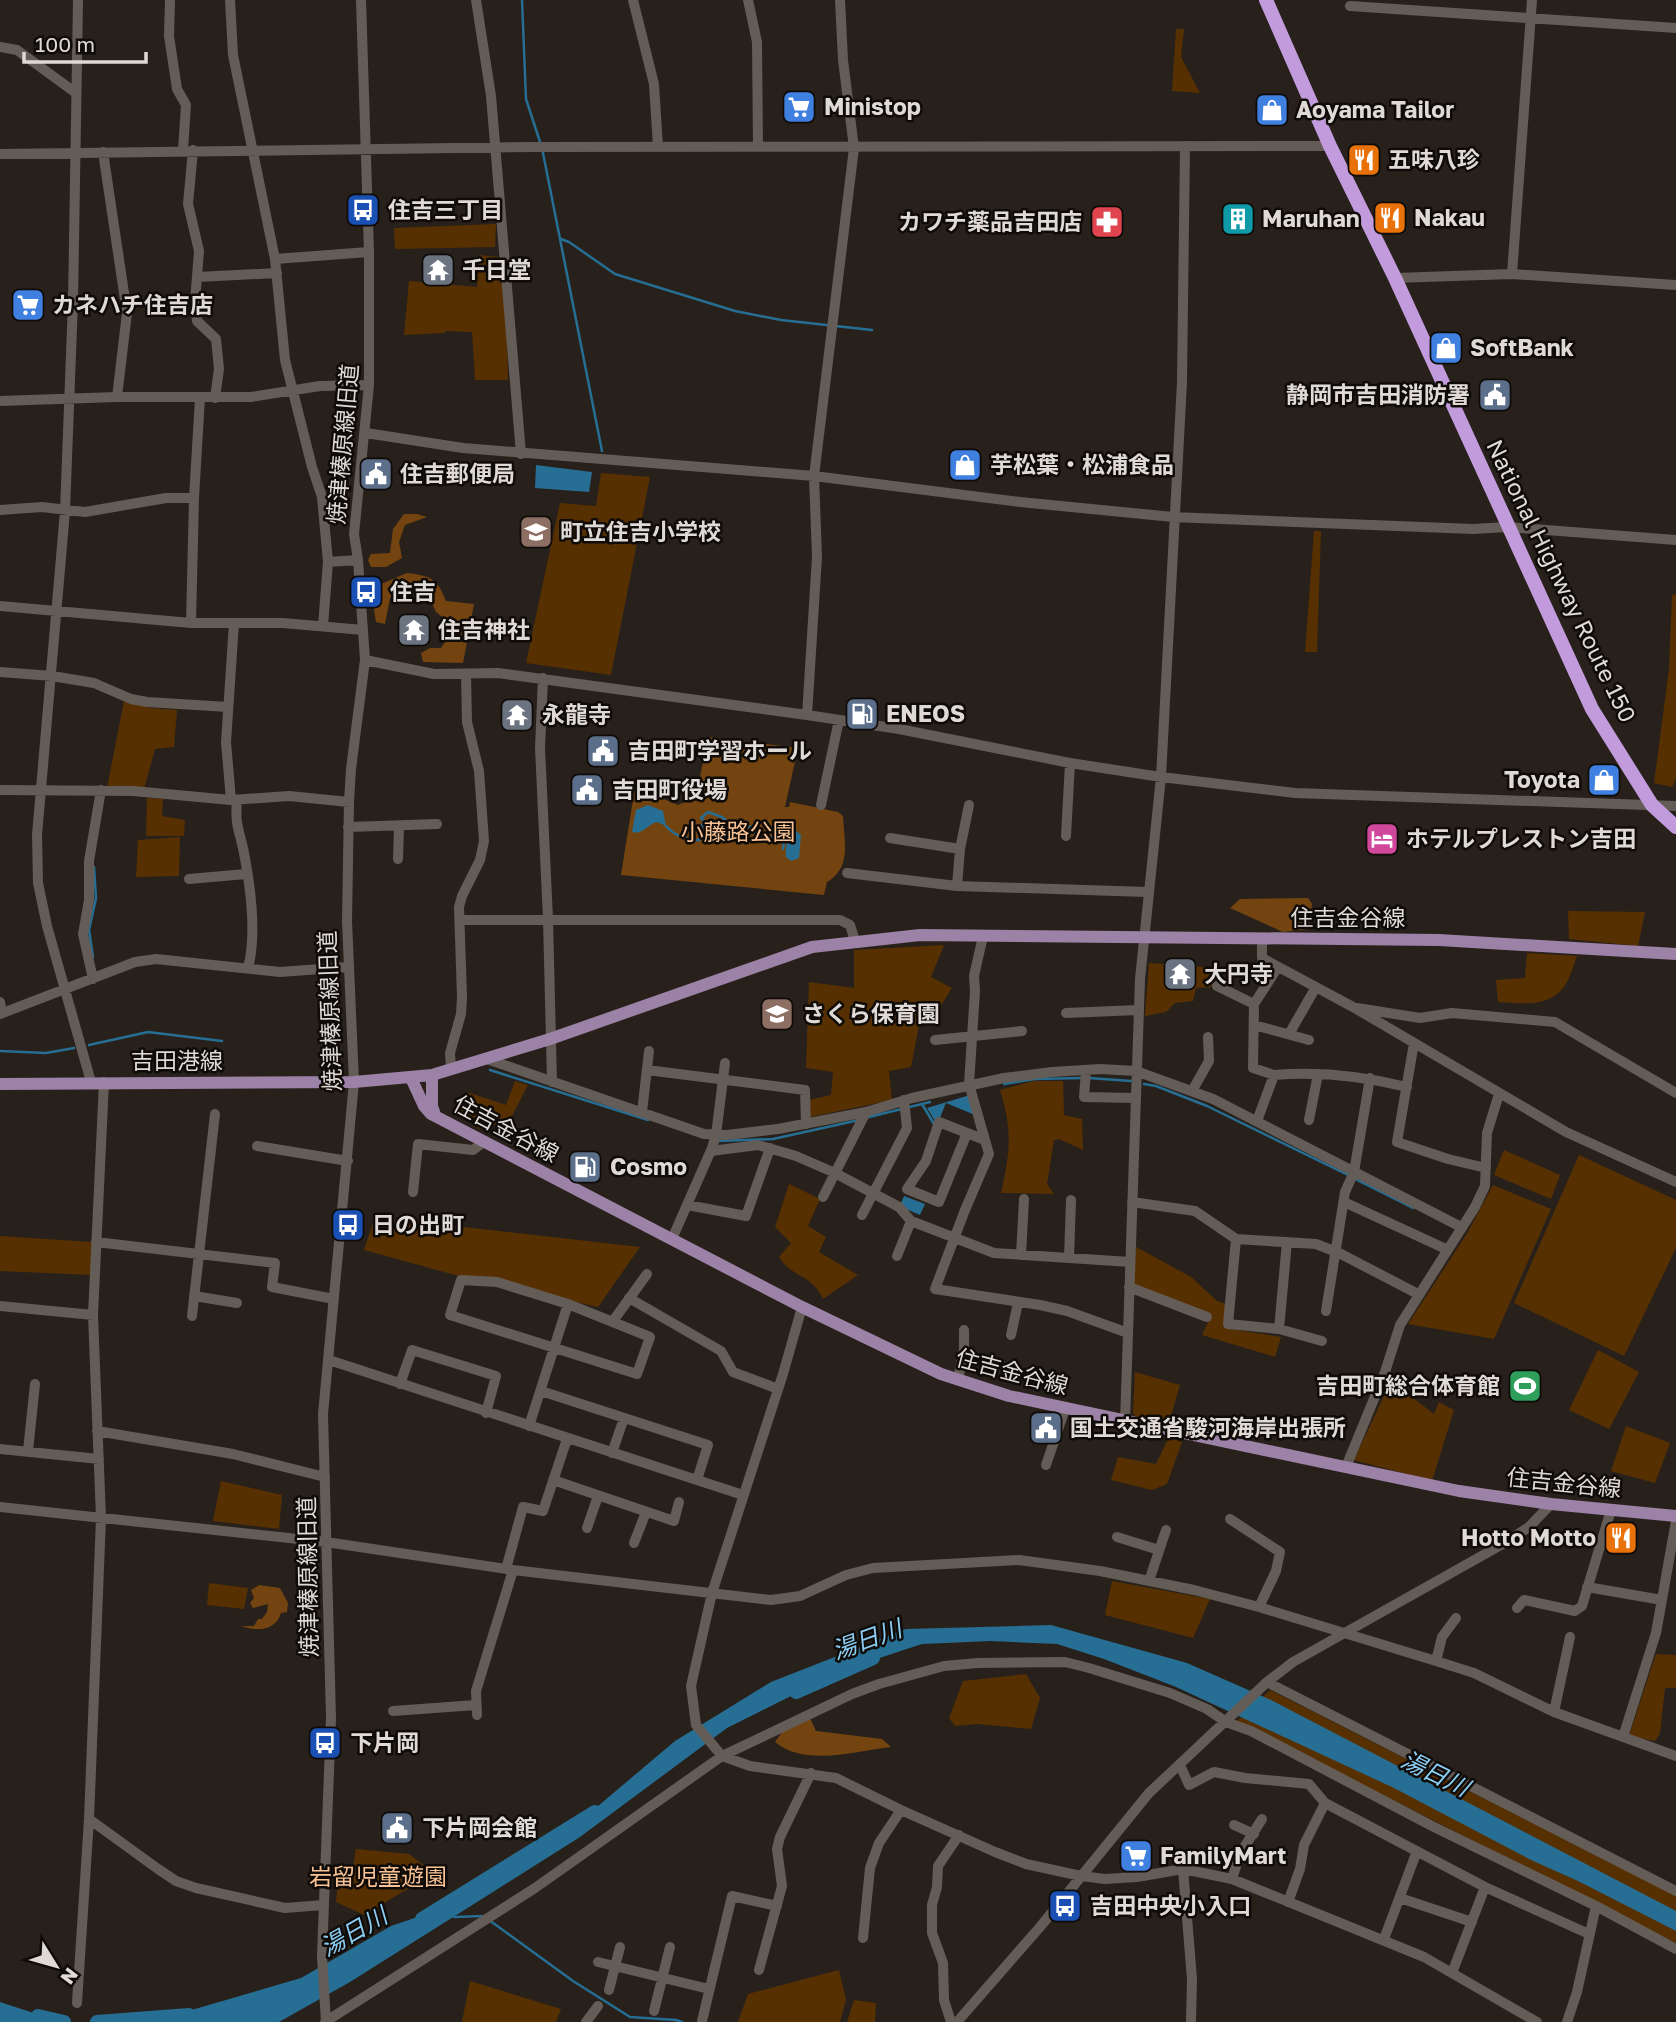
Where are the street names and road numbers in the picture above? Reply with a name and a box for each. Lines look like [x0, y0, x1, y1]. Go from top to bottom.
street label: 焼津榛原線旧道 [321, 362, 363, 525]
street label: National Highway Route 150 [1481, 435, 1643, 726]
street label: 住吉金谷線 [1291, 903, 1406, 931]
street label: 焼津榛原線旧道 [312, 930, 346, 1092]
street label: 吉田港線 [131, 1046, 223, 1074]
street label: 住吉金谷線 [449, 1089, 564, 1167]
street label: 住吉金谷線 [953, 1343, 1071, 1399]
street label: 住吉金谷線 [1505, 1462, 1623, 1502]
street label: 焼津榛原線旧道 [292, 1496, 322, 1658]

